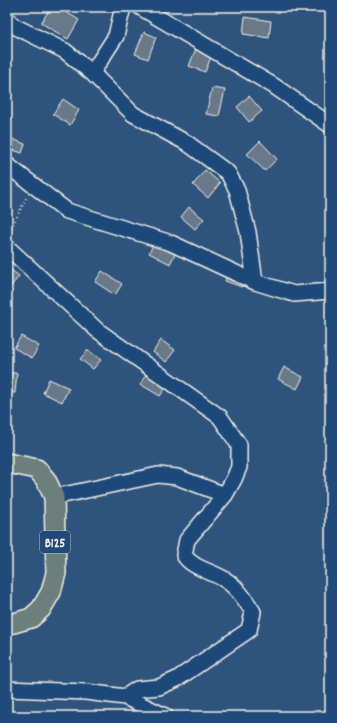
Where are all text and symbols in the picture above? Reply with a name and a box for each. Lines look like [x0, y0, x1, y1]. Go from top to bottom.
road number: B125 [40, 531, 70, 553]

